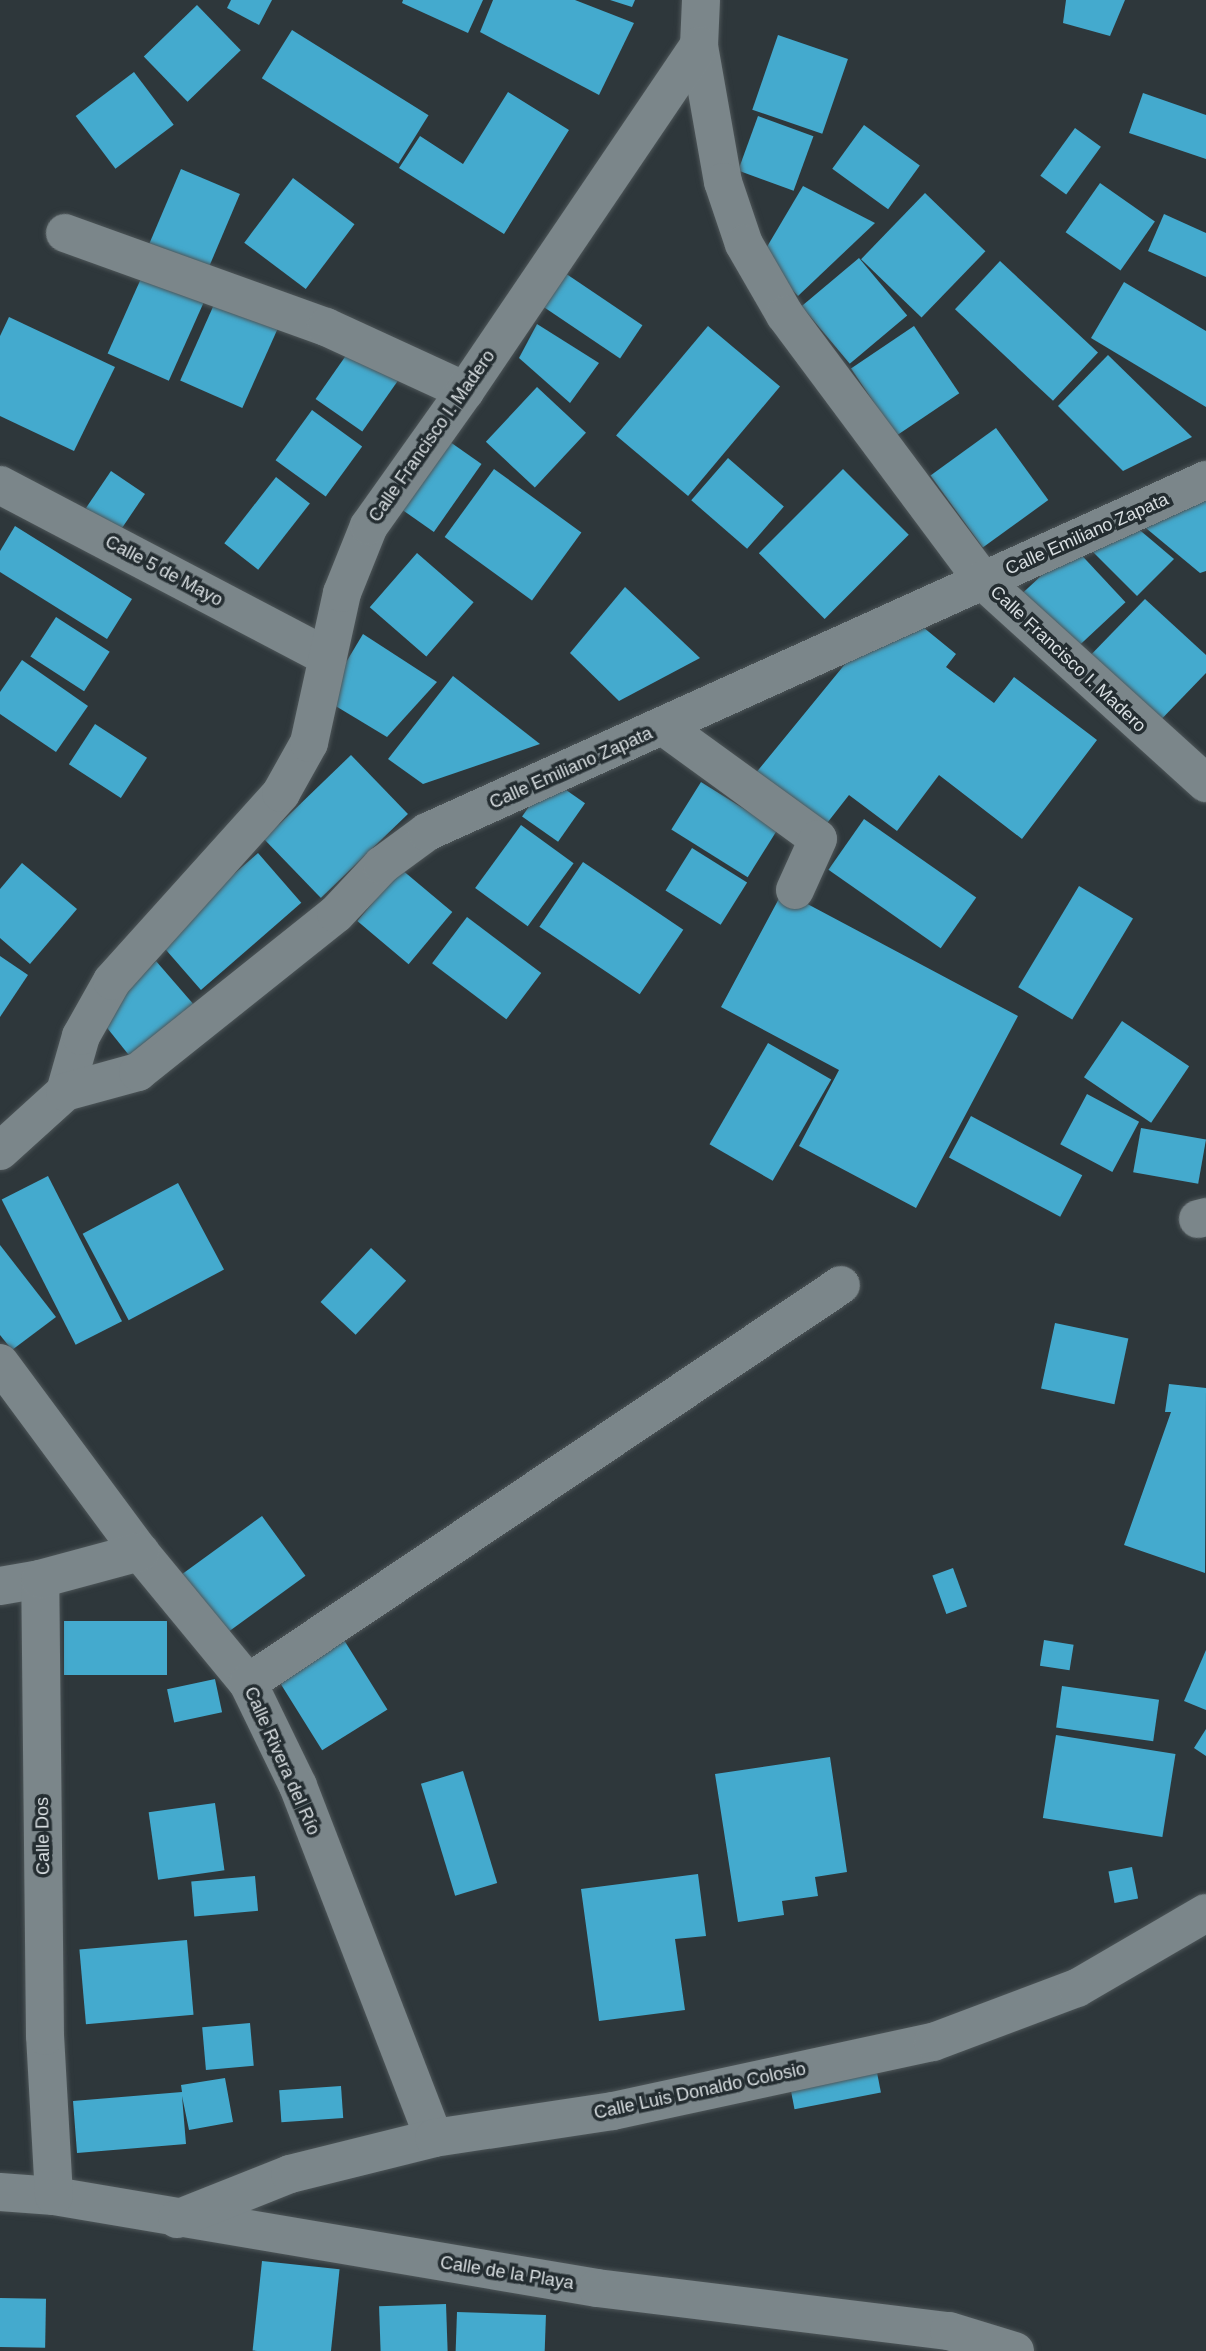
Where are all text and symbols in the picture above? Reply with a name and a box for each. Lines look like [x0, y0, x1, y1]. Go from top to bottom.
street label: Calle Francisco I. Madero [364, 346, 500, 526]
street label: Calle Emiliano Zapata [1002, 488, 1172, 580]
street label: Calle 5 de Mayo [102, 531, 226, 611]
street label: Calle Francisco I. Madero [986, 581, 1150, 737]
street label: Calle Emiliano Zapata [486, 722, 656, 814]
street label: Calle Rivera del Río [240, 1683, 324, 1839]
street label: Calle Dos [32, 1797, 54, 1875]
street label: Calle Luis Donaldo Colosio [592, 2058, 808, 2124]
street label: Calle de la Playa [439, 2252, 575, 2294]

